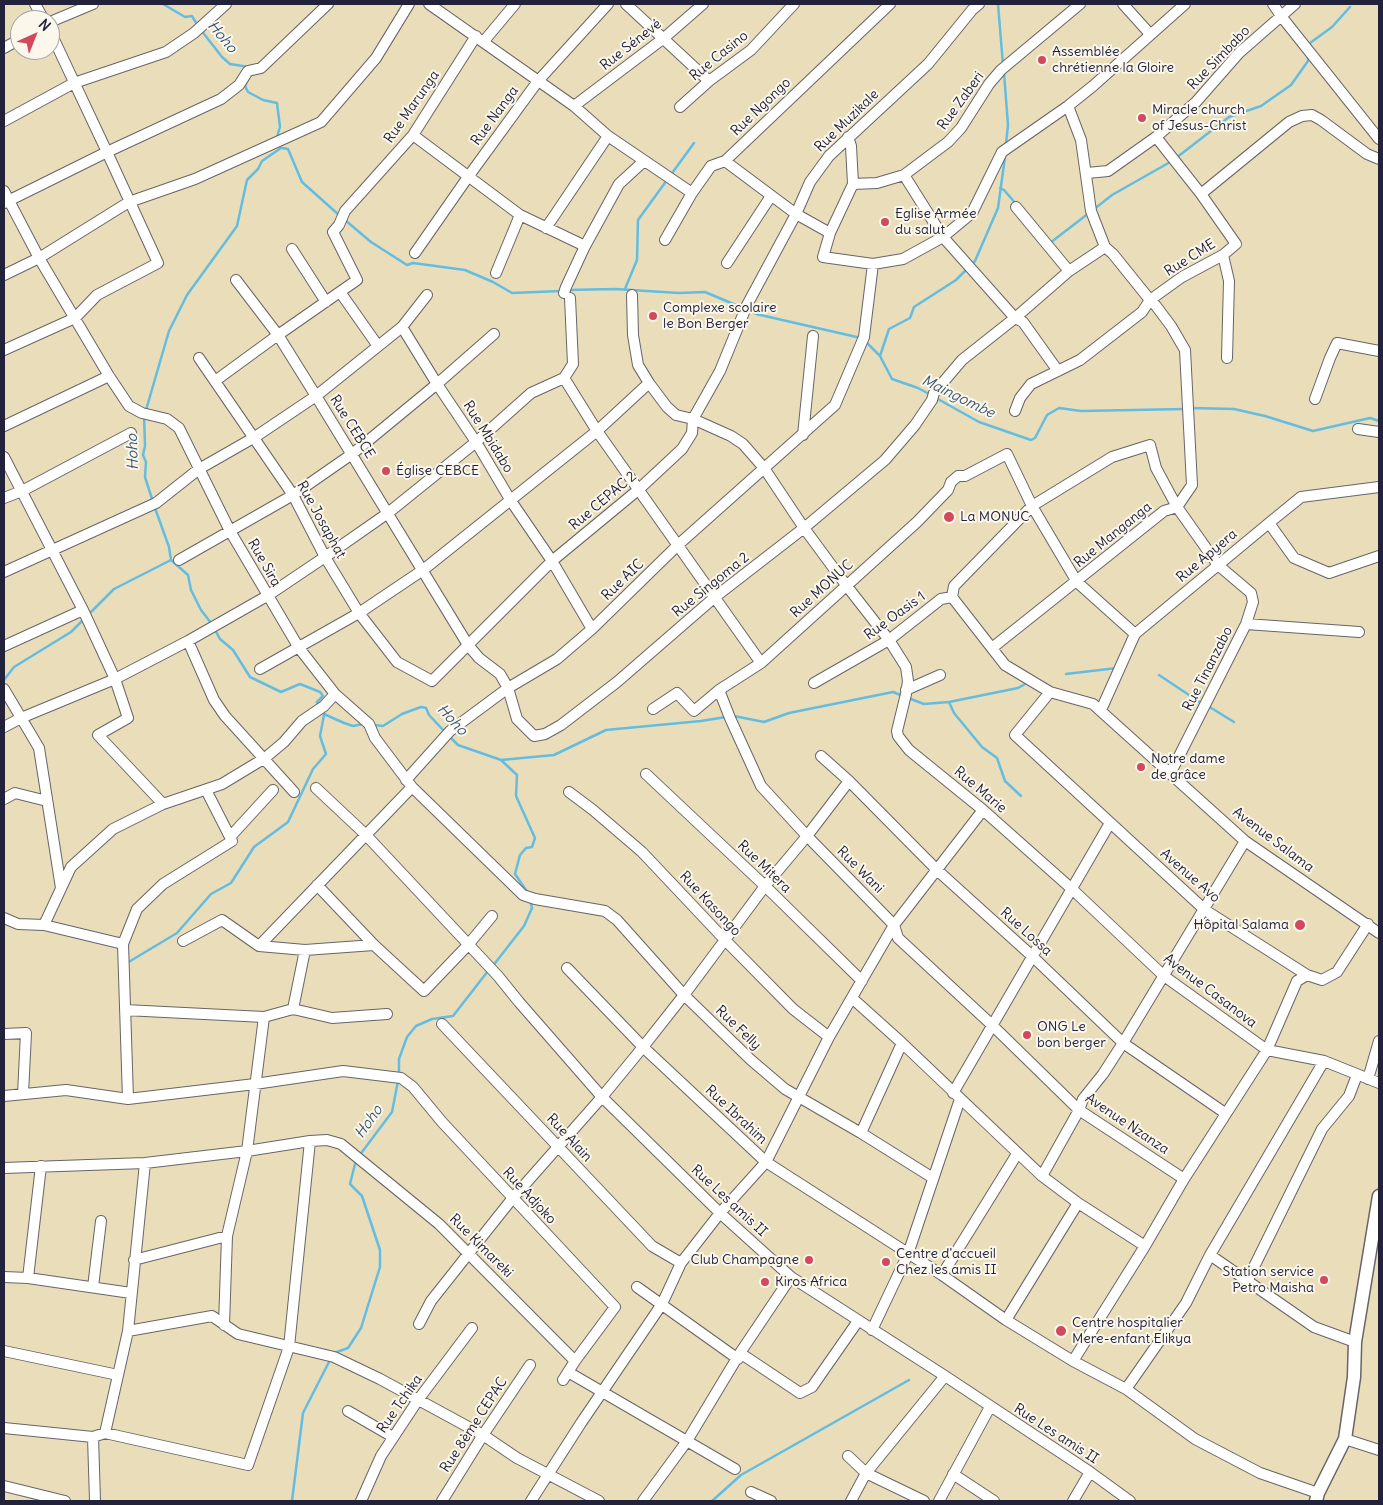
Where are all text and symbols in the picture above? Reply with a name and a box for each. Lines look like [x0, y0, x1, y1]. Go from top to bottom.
north arrow [10, 10, 60, 60]
text: N [35, 15, 54, 35]
street label: Rue Sénevé [597, 16, 665, 74]
water label: Hoho [203, 17, 241, 57]
street label: Rue Simbabo [1184, 23, 1254, 93]
street label: Rue Casino [686, 27, 752, 85]
place label: Assemblée chrétienne la Gloire [1052, 44, 1174, 76]
marker: Assemblée chrétienne la Gloire [1036, 54, 1048, 66]
street label: Rue Marunga [381, 67, 443, 147]
street label: Rue Zaberi [934, 69, 988, 133]
street label: Rue Ngongo [728, 74, 794, 140]
street label: Rue Nanga [468, 83, 522, 149]
street label: Rue Muzikale [811, 86, 883, 156]
place label: Miracle church of Jesus-Christ [1152, 102, 1246, 134]
marker: Miracle church of Jesus-Christ [1136, 112, 1148, 124]
place label: Eglise Armée du salut [895, 206, 976, 238]
marker: Eglise Armée du salut [879, 216, 891, 228]
street label: Rue CME [1162, 236, 1218, 280]
place label: Complexe scolaire le Bon Berger [663, 300, 777, 332]
marker: Complexe scolaire le Bon Berger [647, 310, 659, 322]
water label: Maingombe [919, 372, 997, 422]
street label: Rue CEBCE [326, 392, 378, 462]
street label: Rue Mbidabo [459, 398, 517, 476]
water label: Hoho [123, 434, 143, 470]
place label: Église CEBCE [396, 463, 479, 479]
marker: Église CEBCE [380, 465, 392, 477]
street label: Rue CEPAC 2 [566, 468, 640, 534]
street label: Rue Josaphat [293, 478, 349, 562]
street label: Rue Manganga [1071, 499, 1155, 571]
place label: La MONUC [960, 509, 1029, 525]
marker: La MONUC [942, 510, 956, 524]
street label: Rue Apyera [1173, 526, 1241, 586]
street label: Rue Sira [244, 536, 284, 590]
street label: Rue Singoma 2 [669, 549, 753, 621]
street label: Rue AIC [599, 556, 647, 604]
street label: Rue MONUC [787, 557, 857, 621]
street label: Rue Oasis 1 [861, 588, 929, 644]
street label: Rue Tinanzabo [1179, 624, 1237, 714]
water label: Hoho [433, 701, 471, 739]
place label: Notre dame de grâce [1151, 751, 1225, 784]
marker: Notre dame de grâce [1135, 761, 1147, 773]
street label: Rue Marie [950, 763, 1010, 817]
street label: Avenue Salama [1229, 804, 1317, 876]
street label: Rue Mitera [734, 837, 794, 897]
street label: Rue Wani [833, 843, 887, 897]
street label: Avenue Avo [1157, 845, 1223, 907]
street label: Rue Kasongo [676, 868, 744, 940]
street label: Rue Lossa [997, 904, 1055, 960]
place label: Hôpital Salama [1194, 917, 1289, 933]
marker: Hôpital Salama [1293, 918, 1307, 932]
street label: Avenue Casanova [1160, 950, 1260, 1032]
street label: Rue Felly [712, 1002, 764, 1054]
place label: ONG Le bon berger [1037, 1019, 1106, 1052]
marker: ONG Le bon berger [1021, 1029, 1033, 1041]
street label: Rue Ibrahim [701, 1082, 771, 1148]
street label: Avenue Nzanza [1082, 1090, 1172, 1158]
water label: Hoho [351, 1102, 387, 1142]
street label: Rue Alain [543, 1111, 595, 1165]
street label: Rue Les amis II [688, 1162, 770, 1240]
street label: Rue Adjoko [499, 1164, 559, 1228]
street label: Rue Kimareki [446, 1211, 516, 1281]
place label: Centre d'accueil Chez les amis II [896, 1246, 997, 1278]
place label: Club Champagne [690, 1252, 799, 1268]
marker: Club Champagne [803, 1254, 815, 1266]
marker: Centre d'accueil Chez les amis II [880, 1256, 892, 1268]
place label: Station service Petro Maisha [1223, 1264, 1314, 1296]
place label: Kiros Africa [775, 1274, 847, 1290]
marker: Station service Petro Maisha [1318, 1274, 1330, 1286]
marker: Kiros Africa [759, 1276, 771, 1288]
place label: Centre hospitalier Mere-enfant Elikya [1072, 1315, 1191, 1348]
marker: Centre hospitalier Mere-enfant Elikya [1054, 1324, 1068, 1338]
street label: Rue Tchika [374, 1371, 426, 1437]
street label: Rue 8ème CEPAC [437, 1374, 511, 1476]
street label: Rue Les amis II [1011, 1400, 1101, 1468]

